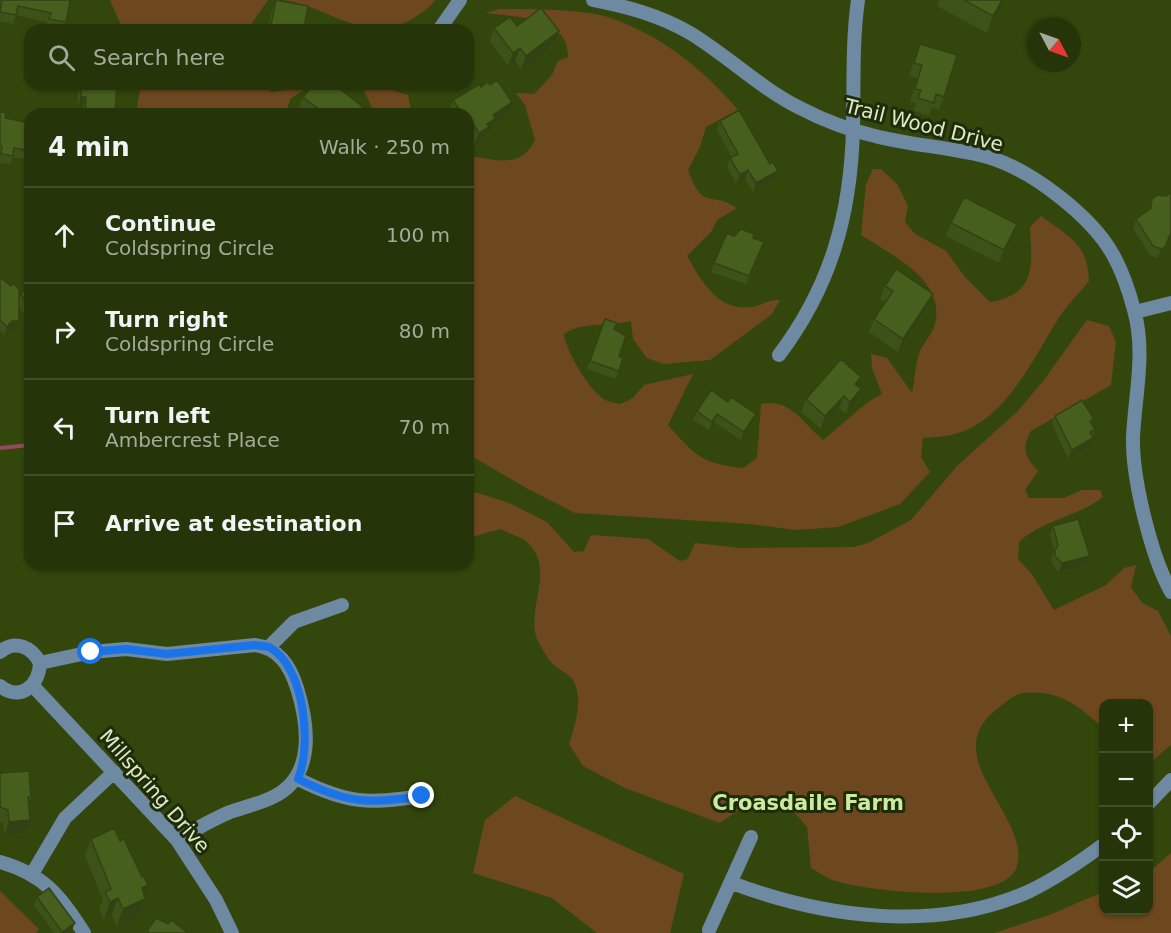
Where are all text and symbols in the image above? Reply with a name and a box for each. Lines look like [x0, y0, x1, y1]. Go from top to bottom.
north arrow [1027, 18, 1081, 72]
search box [24, 24, 474, 90]
icon: search [45, 41, 78, 74]
text: Search here [93, 45, 225, 70]
street label: Trail Wood Drive [841, 93, 1006, 156]
text: 4 min [48, 132, 130, 162]
text: Walk · 250 m [319, 135, 450, 159]
text: Continue [105, 211, 216, 236]
icon: ahead [48, 219, 81, 252]
text: 100 m [386, 223, 450, 247]
text: Coldspring Circle [105, 236, 274, 260]
text: Turn right [105, 307, 228, 332]
icon: right [48, 315, 81, 348]
text: 80 m [399, 319, 450, 343]
text: Coldspring Circle [105, 332, 274, 356]
text: Turn left [105, 403, 210, 428]
icon: left [48, 411, 81, 444]
text: 70 m [399, 415, 450, 439]
text: Ambercrest Place [105, 428, 280, 452]
icon: arrive [48, 507, 81, 540]
text: Arrive at destination [105, 511, 362, 536]
route start [77, 638, 103, 664]
map controls [1099, 699, 1153, 915]
button: + [1099, 699, 1153, 753]
street label: Millspring Drive [95, 724, 215, 858]
button: − [1099, 753, 1153, 807]
route end [408, 782, 434, 808]
district label: Croasdaile Farm [712, 791, 904, 815]
button: locate [1099, 807, 1153, 861]
button: layers [1099, 861, 1153, 915]

